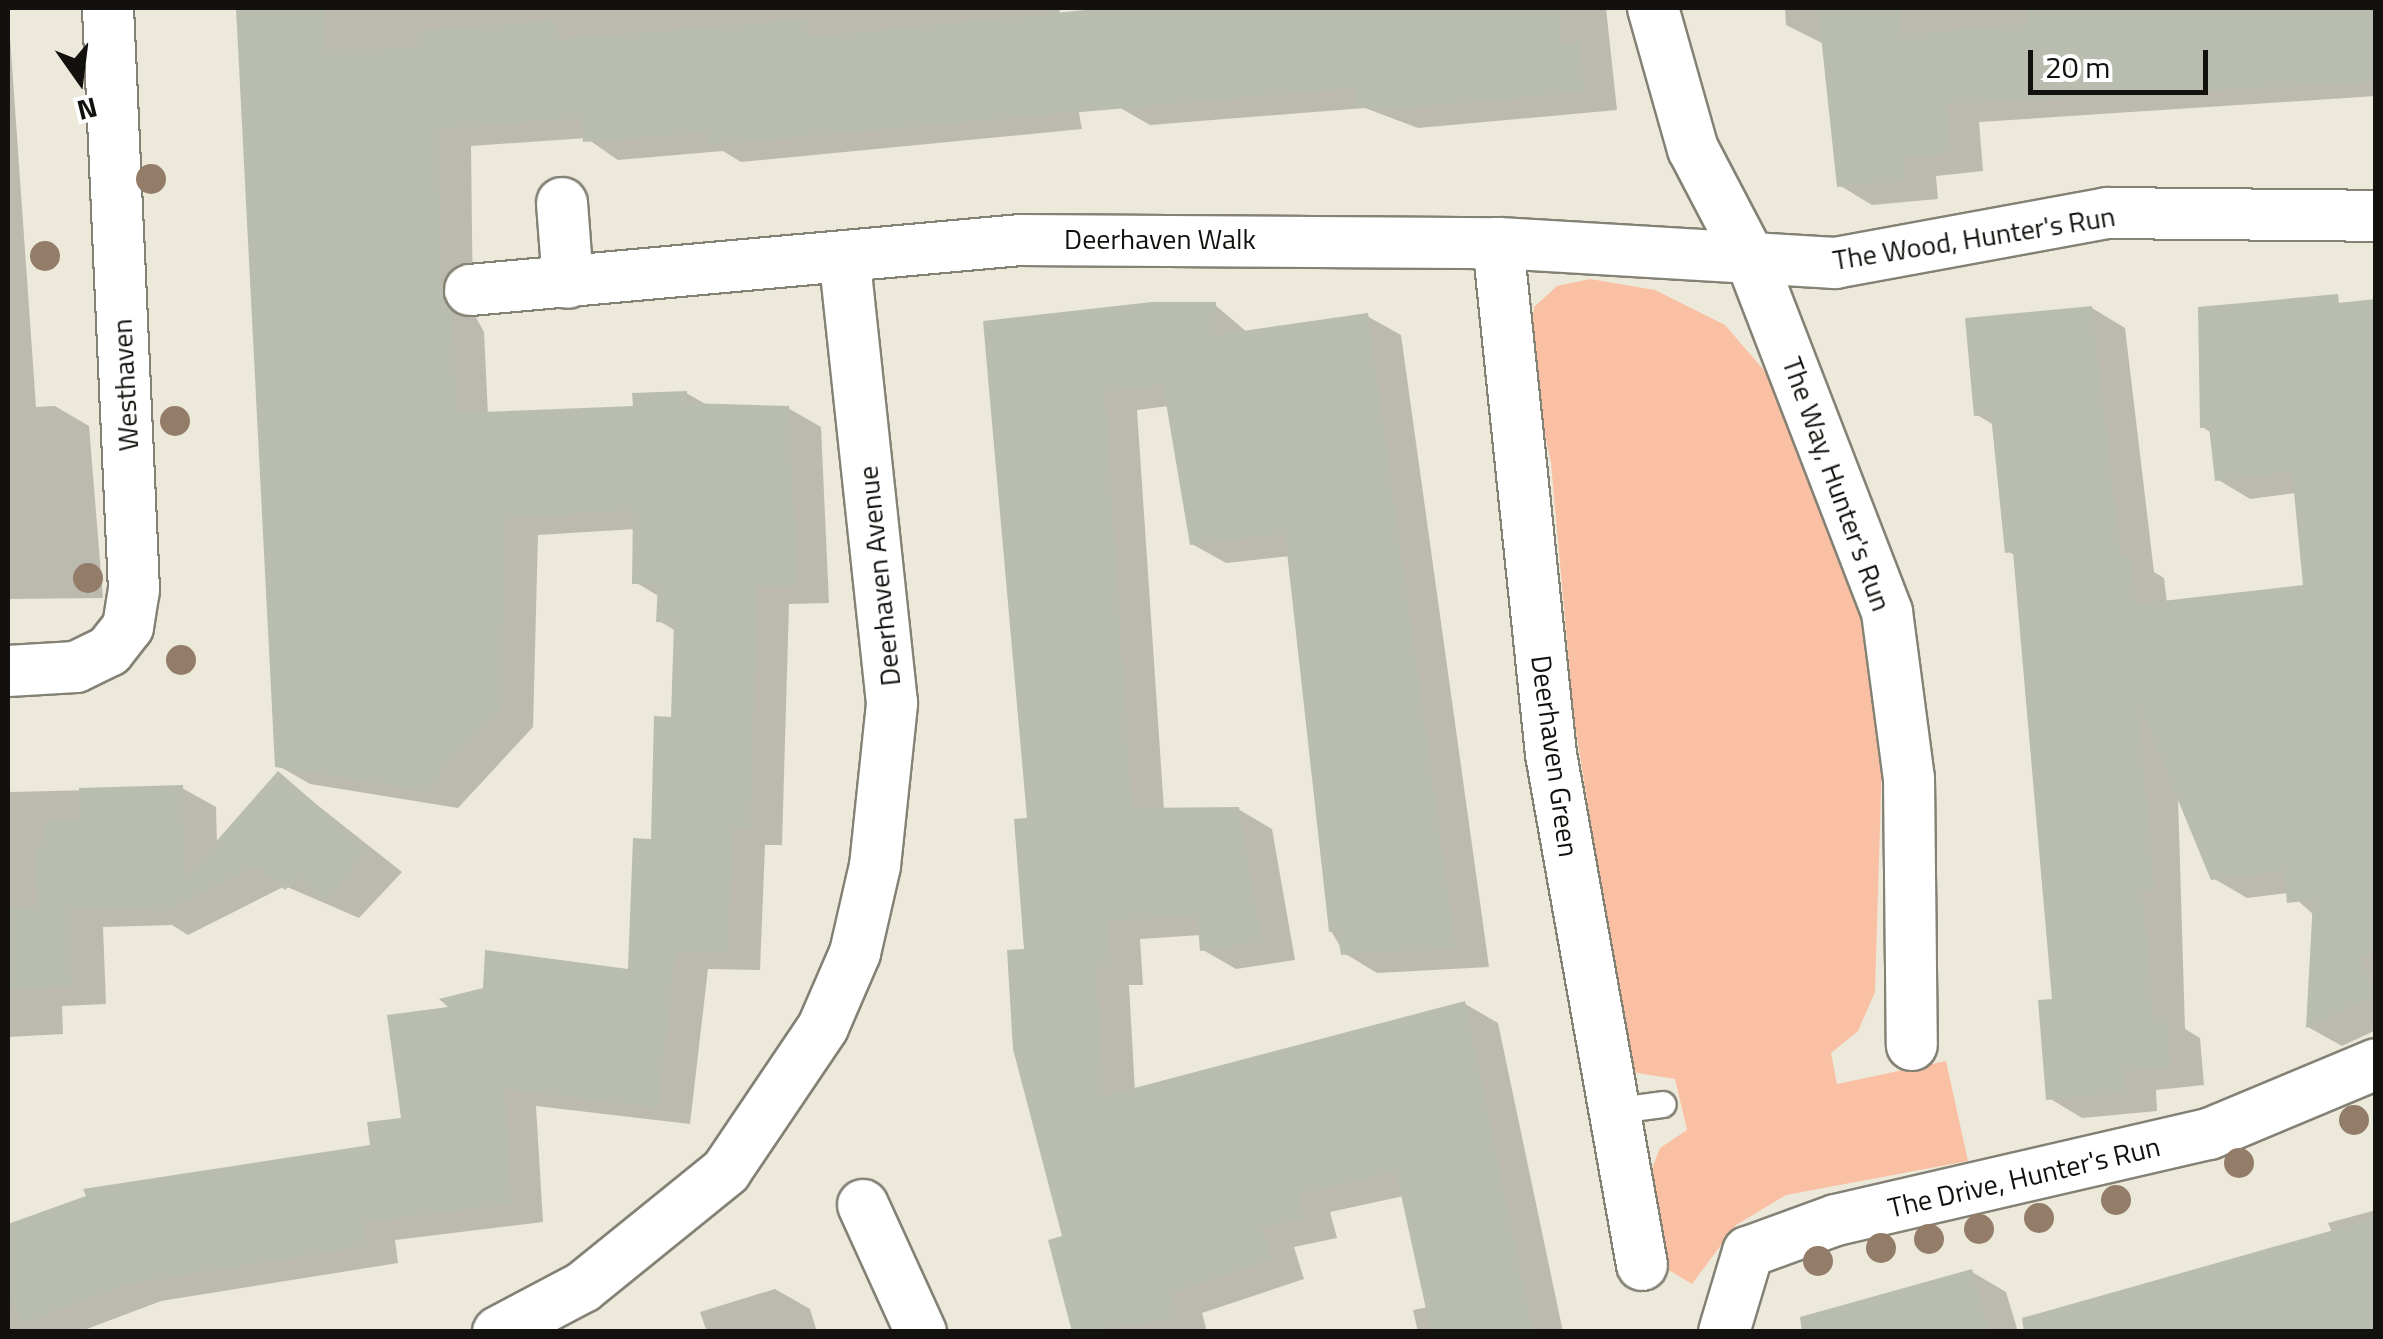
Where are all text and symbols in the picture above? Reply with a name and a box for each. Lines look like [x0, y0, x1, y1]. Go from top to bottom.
north arrow [30, 30, 130, 130]
scale bar [2033, 30, 2213, 92]
text: 20 m [2045, 44, 2110, 90]
text: N [73, 86, 102, 133]
street label: The Wood, Hunter's Run [1830, 199, 2118, 277]
street label: Deerhaven Walk [1064, 222, 1256, 256]
street label: Westhaven [105, 318, 145, 452]
street label: The Way, Hunter's Run [1775, 353, 1899, 615]
street label: Deerhaven Avenue [851, 464, 907, 688]
street label: Deerhaven Green [1524, 653, 1586, 859]
street label: The Drive, Hunter's Run [1885, 1129, 2163, 1225]

